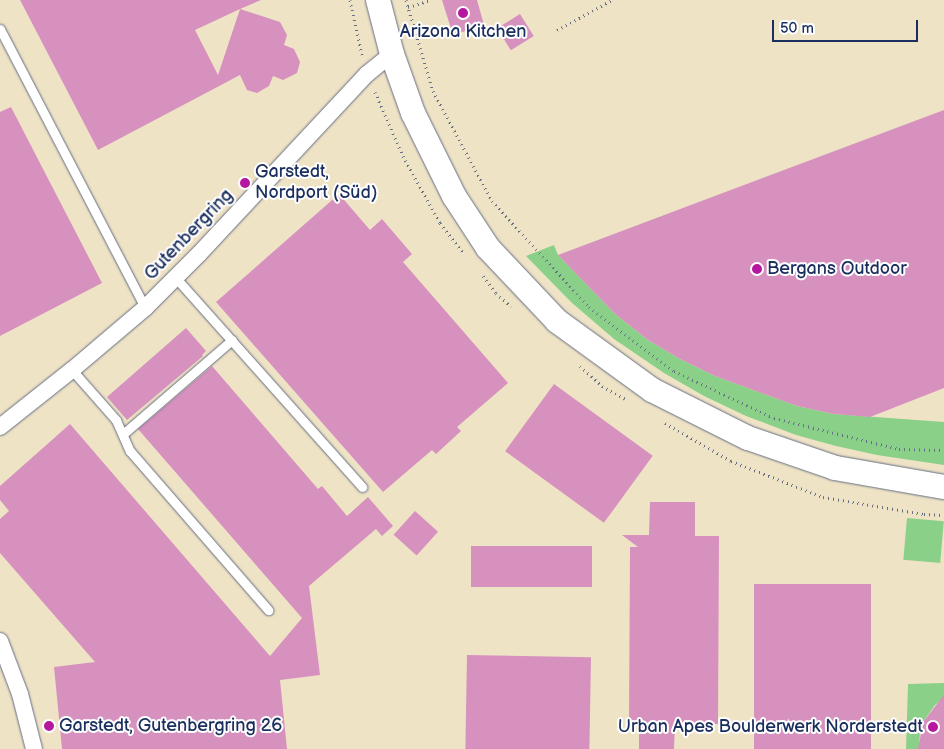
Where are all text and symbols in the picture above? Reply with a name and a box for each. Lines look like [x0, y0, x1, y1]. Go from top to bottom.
marker: Arizona Kitchen [457, 7, 469, 19]
scale bar [774, 10, 920, 42]
text: 50 m [780, 19, 814, 38]
place label: Arizona Kitchen [400, 21, 526, 43]
place label: Garstedt, Nordport (Süd) [255, 162, 377, 204]
marker: Garstedt, Nordport (Süd) [239, 177, 251, 189]
street label: Gutenbergring [140, 185, 238, 285]
place label: Bergans Outdoor [767, 258, 907, 280]
marker: Bergans Outdoor [751, 263, 763, 275]
place label: Garstedt, Gutenbergring 26 [59, 715, 282, 737]
place label: Urban Apes Boulderwerk Norderstedt [618, 716, 923, 738]
marker: Garstedt, Gutenbergring 26 [43, 720, 55, 732]
marker: Urban Apes Boulderwerk Norderstedt [927, 721, 939, 733]

